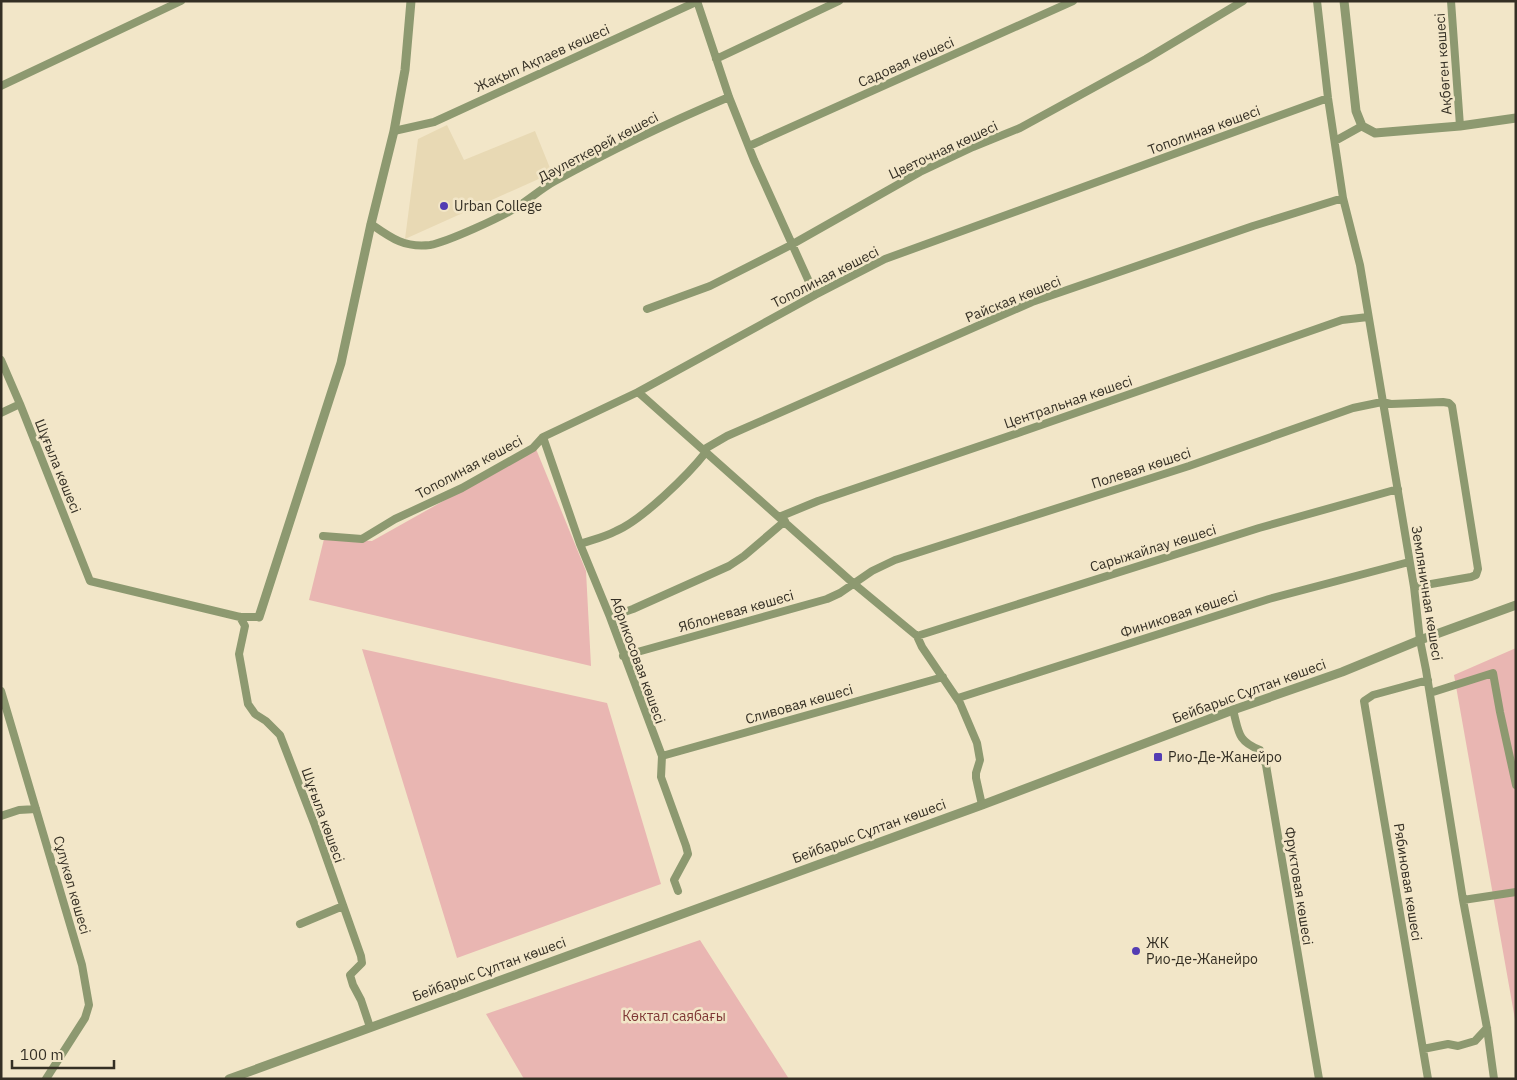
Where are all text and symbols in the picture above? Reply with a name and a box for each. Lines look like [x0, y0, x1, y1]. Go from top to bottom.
street label: Ақбөген көшесі [1430, 12, 1456, 116]
street label: Жақып Ақпаев көшесі [472, 20, 612, 96]
street label: Садовая көшесі [855, 33, 957, 91]
street label: Тополиная көшесі [1145, 101, 1263, 159]
street label: Дәулеткерей көшесі [535, 108, 661, 186]
street label: Цветочная көшесі [885, 117, 1001, 183]
place label: Urban College [454, 197, 543, 215]
marker: Urban College [438, 200, 450, 212]
street label: Тополиная көшесі [768, 242, 882, 312]
street label: Райская көшесі [963, 272, 1063, 326]
street label: Центральная көшесі [1001, 372, 1135, 432]
street label: Шұғыла көшесі [31, 416, 85, 516]
street label: Тополиная көшесі [413, 431, 525, 503]
street label: Полевая көшесі [1089, 443, 1193, 493]
street label: Сарыжайлау көшесі [1088, 520, 1218, 576]
street label: Земляничная көшесі [1407, 524, 1447, 662]
street label: Яблоневая көшесі [676, 586, 796, 636]
street label: Финиковая көшесі [1118, 587, 1240, 641]
street label: Абрикосовая көшесі [607, 594, 669, 726]
street label: Бейбарыс Сұлтан көшесі [1170, 655, 1328, 727]
street label: Сливовая көшесі [743, 680, 855, 728]
place label: Рио-Де-Жанейро [1168, 748, 1282, 766]
marker: Рио-Де-Жанейро [1152, 751, 1164, 763]
street label: Шұғыла көшесі [297, 765, 349, 865]
street label: Бейбарыс Сұлтан көшесі [790, 795, 948, 867]
street label: Рябиновая көшесі [1390, 822, 1426, 942]
street label: Фруктовая көшесі [1281, 826, 1317, 946]
street label: Сұлукөл көшесі [49, 834, 95, 936]
street label: Бейбарыс Сұлтан көшесі [410, 933, 568, 1005]
place label: ЖК Рио-де-Жанейро [1146, 934, 1258, 968]
marker: ЖК Рио-де-Жанейро [1130, 945, 1142, 957]
park label: Көктал саябағы [622, 1007, 726, 1025]
scale bar [12, 1038, 115, 1070]
text: 100 m [20, 1045, 64, 1064]

